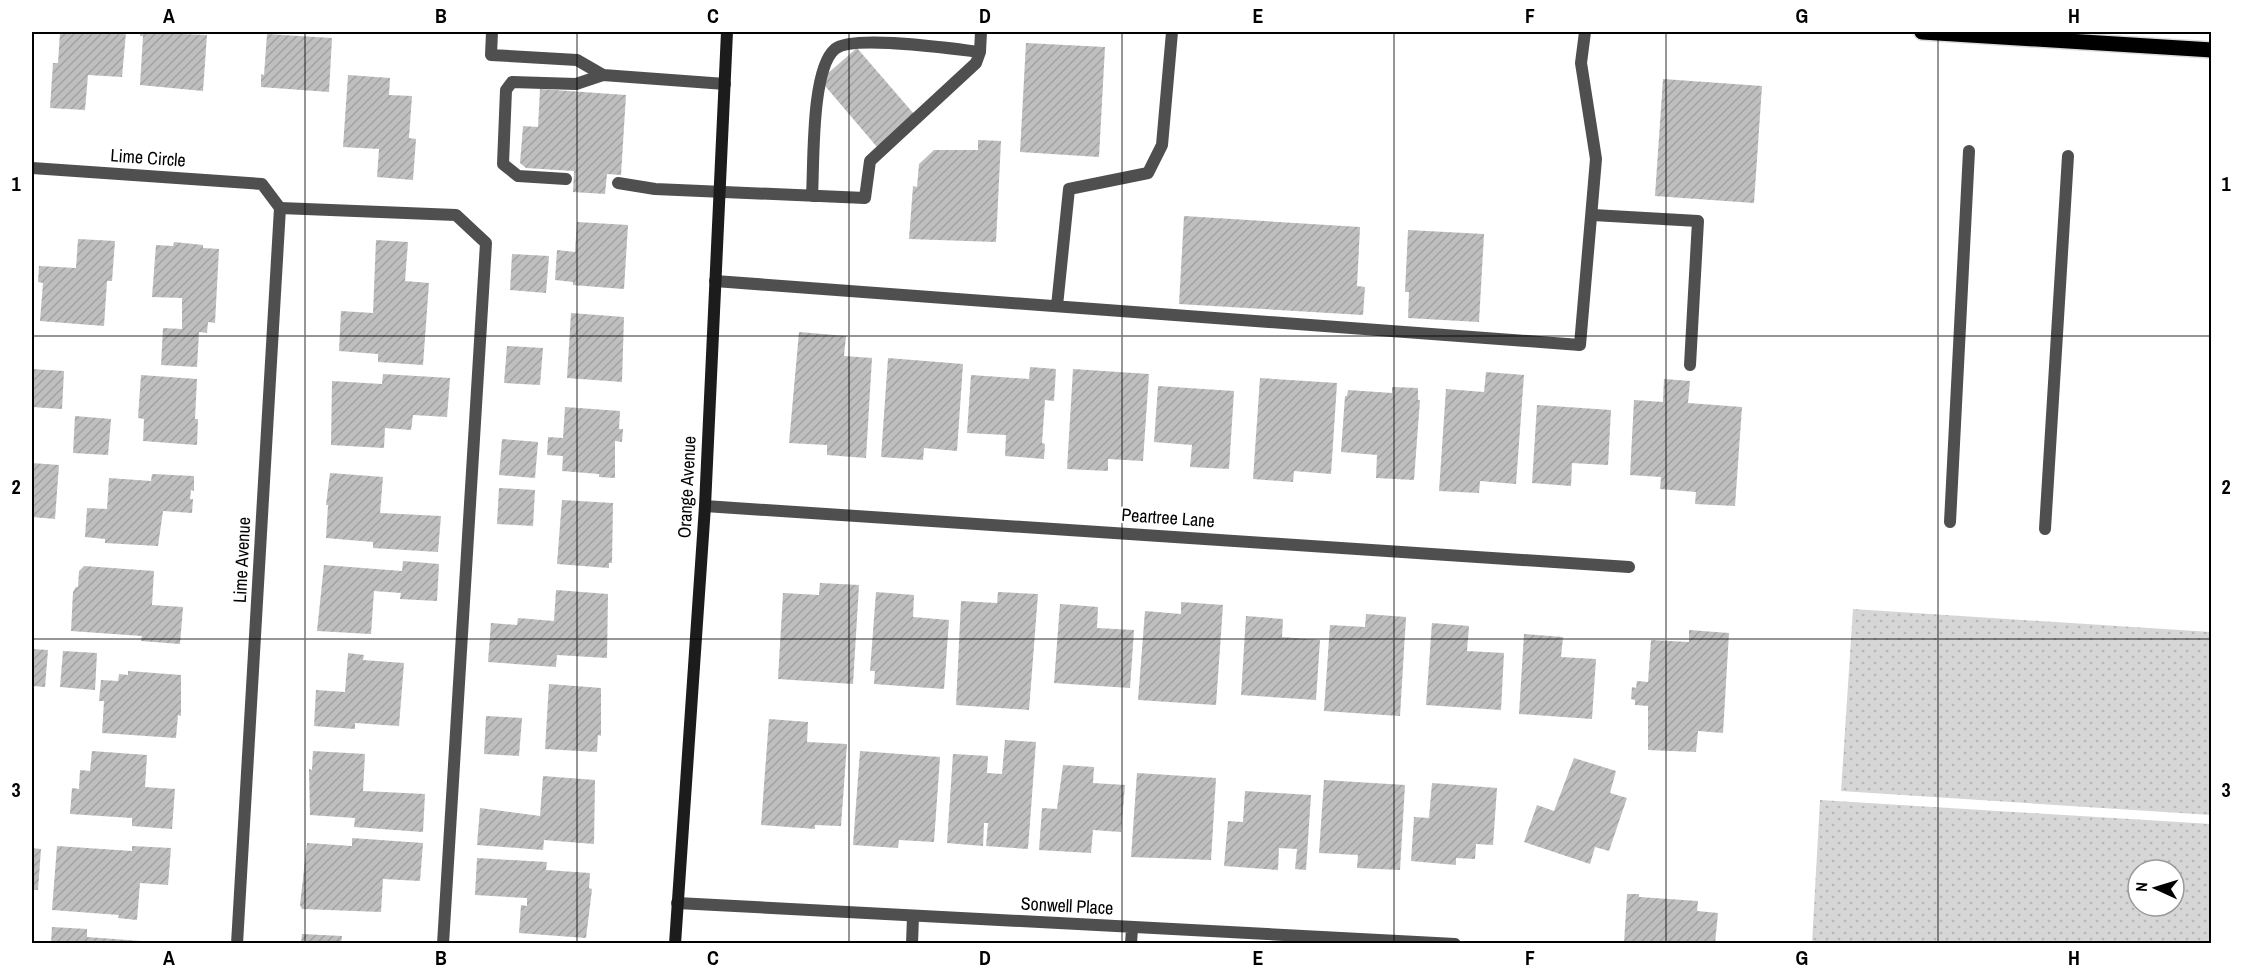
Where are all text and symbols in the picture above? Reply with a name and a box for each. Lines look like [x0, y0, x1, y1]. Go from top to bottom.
text: A [163, 2, 175, 29]
text: B [435, 2, 447, 29]
text: C [707, 2, 719, 29]
text: D [979, 2, 991, 29]
text: E [1253, 2, 1264, 29]
text: F [1525, 2, 1535, 29]
text: G [1796, 2, 1808, 29]
text: H [2068, 2, 2080, 29]
street label: Lime Circle [110, 142, 187, 173]
text: 1 [11, 170, 21, 197]
text: 1 [2221, 170, 2231, 197]
street label: Orange Avenue [671, 435, 702, 539]
text: 2 [11, 473, 21, 500]
text: 2 [2221, 473, 2231, 500]
street label: Peartree Lane [1121, 502, 1216, 533]
street label: Lime Avenue [227, 516, 256, 604]
text: 3 [11, 776, 21, 803]
text: 3 [2221, 776, 2231, 803]
north arrow [2126, 858, 2186, 918]
text: N [2130, 881, 2152, 892]
street label: Sonwell Place [1020, 891, 1114, 920]
text: A [163, 944, 175, 971]
text: B [435, 944, 447, 971]
text: C [707, 944, 719, 971]
text: D [979, 944, 991, 971]
text: E [1253, 944, 1264, 971]
text: F [1525, 944, 1535, 971]
text: G [1796, 944, 1808, 971]
text: H [2068, 944, 2080, 971]

